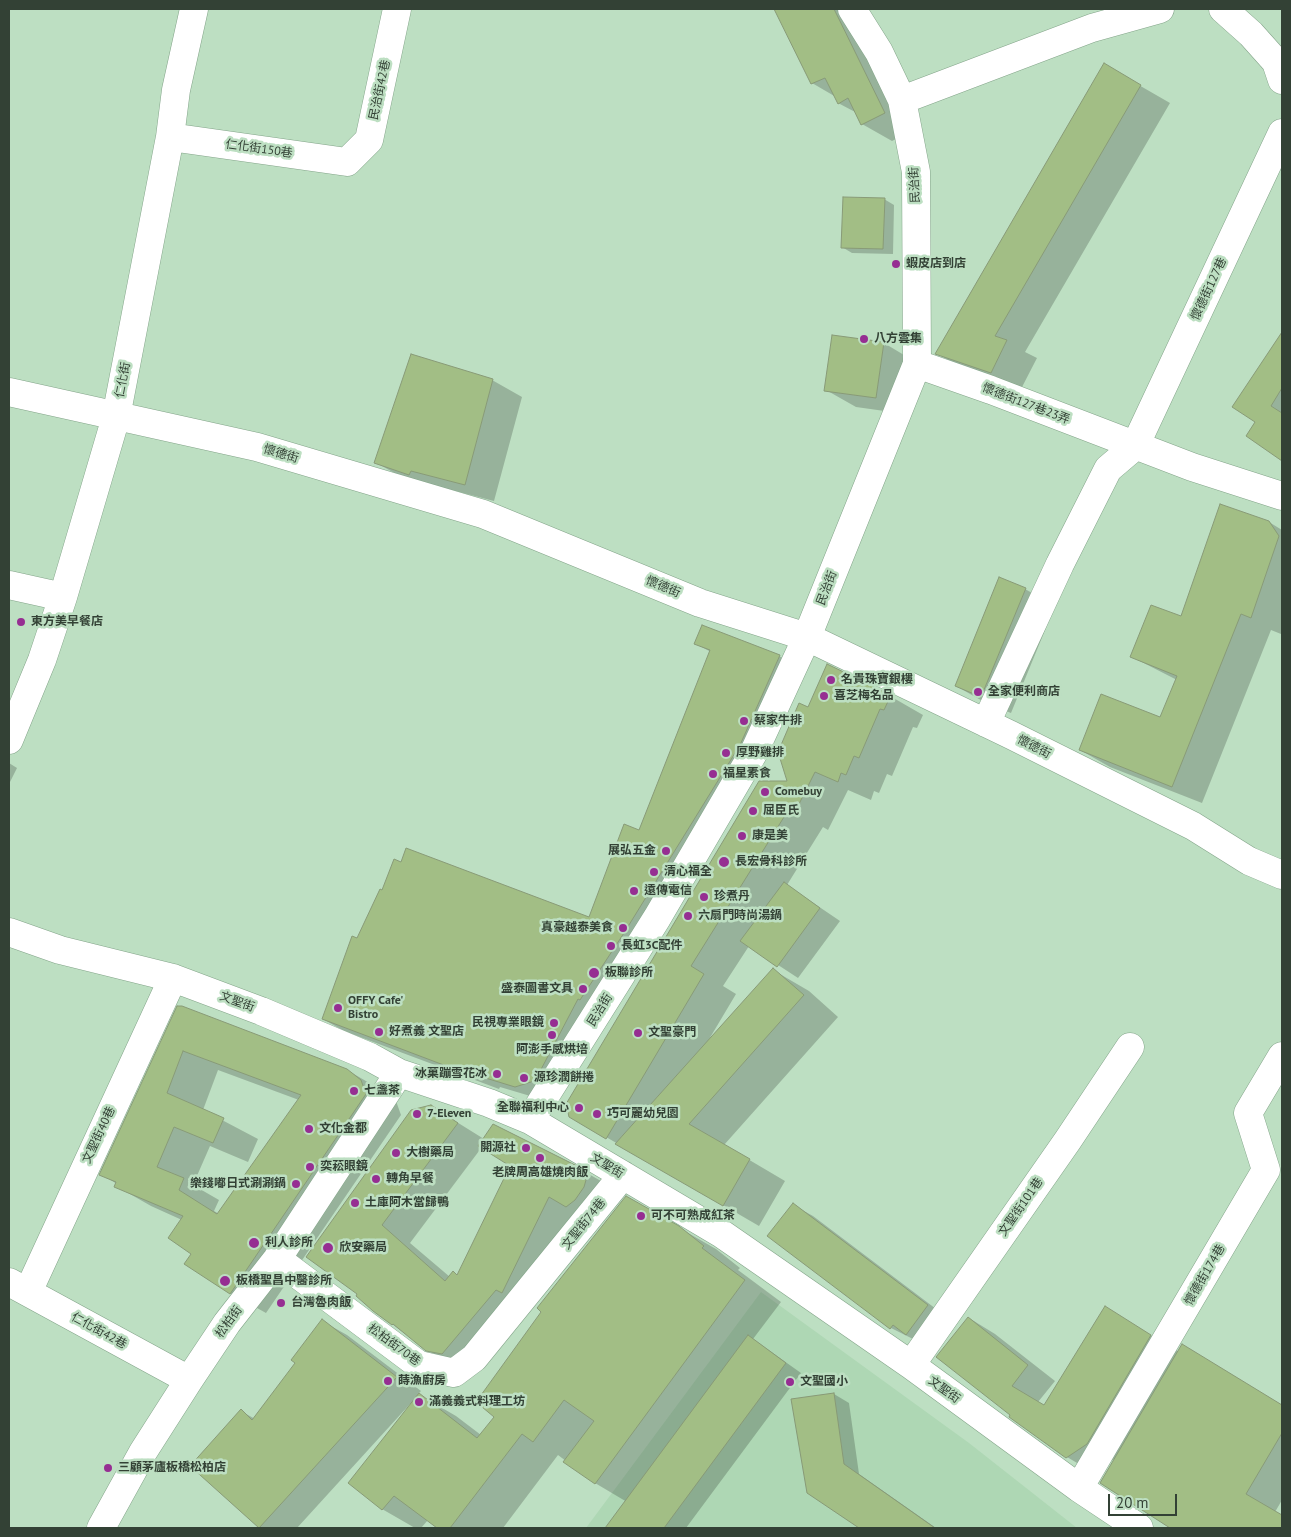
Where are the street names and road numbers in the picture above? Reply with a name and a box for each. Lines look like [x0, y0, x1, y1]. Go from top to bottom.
street label: 民治街42巷 [367, 59, 393, 121]
street label: 仁化街150巷 [225, 137, 293, 161]
street label: 民治街 [907, 167, 923, 203]
street label: 懷德街127巷 [1188, 255, 1230, 323]
street label: 仁化街 [112, 361, 134, 399]
street label: 懷德街127巷23弄 [980, 381, 1072, 427]
street label: 懷德街 [262, 442, 300, 466]
street label: 民治街 [814, 569, 840, 607]
street label: 懷德街 [644, 573, 682, 601]
street label: 懷德街 [1015, 732, 1053, 762]
street label: 文聖街 [218, 989, 256, 1015]
street label: 民治街 [584, 991, 616, 1029]
street label: 文聖街40巷 [80, 1104, 118, 1166]
street label: 文聖街 [588, 1151, 626, 1181]
street label: 文聖街101巷 [996, 1175, 1046, 1239]
street label: 文聖街74巷 [559, 1196, 609, 1252]
street label: 懷德街174巷 [1182, 1242, 1228, 1308]
street label: 松柏街 [213, 1303, 245, 1341]
street label: 仁化街42巷 [69, 1310, 129, 1352]
street label: 松柏街70巷 [365, 1321, 423, 1369]
street label: 文聖街 [925, 1374, 963, 1406]

